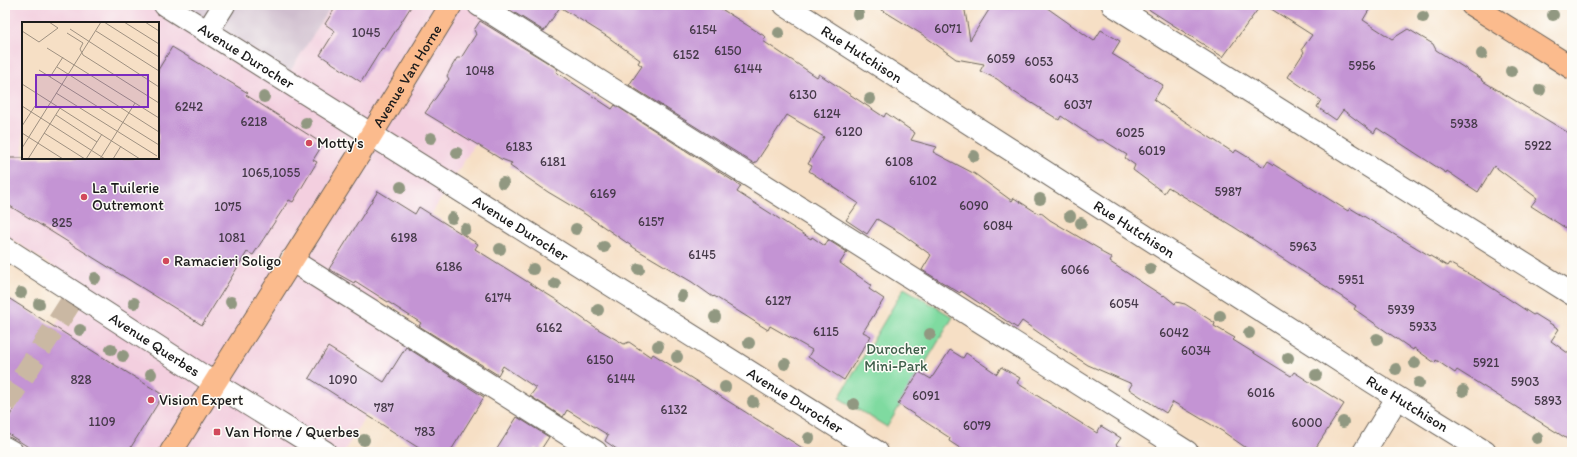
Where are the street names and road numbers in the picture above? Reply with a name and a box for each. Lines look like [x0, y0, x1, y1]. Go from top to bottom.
street label: Avenue Durocher [195, 19, 298, 93]
street label: Avenue Van Horne [369, 21, 446, 131]
street label: Rue Hutchison [817, 21, 906, 87]
street label: Avenue Durocher [469, 191, 572, 265]
street label: Rue Hutchison [1090, 196, 1178, 262]
street label: Avenue Querbes [106, 309, 203, 381]
street label: Avenue Durocher [744, 364, 847, 437]
street label: Rue Hutchison [1363, 371, 1452, 436]

